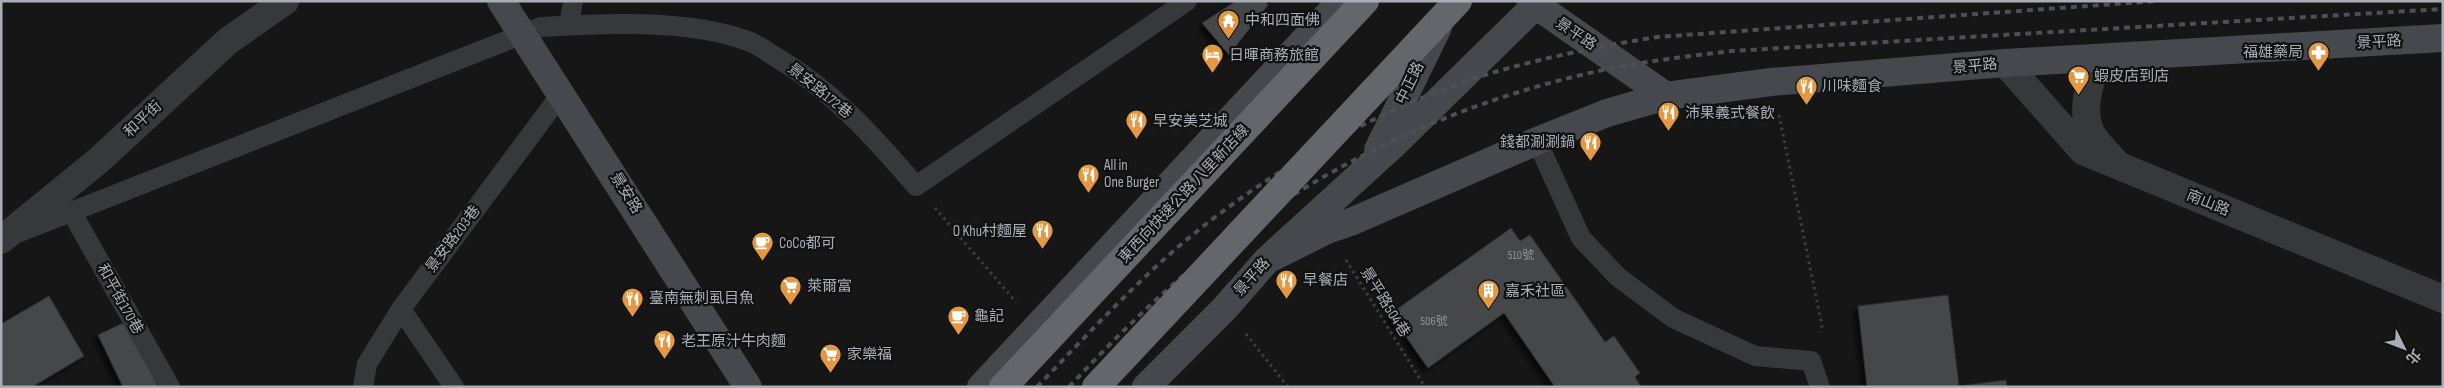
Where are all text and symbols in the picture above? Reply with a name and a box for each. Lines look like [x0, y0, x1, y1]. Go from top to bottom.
temple icon: 中和四面佛 [1217, 8, 1241, 39]
place label: 中和四面佛 [1245, 11, 1320, 30]
street label: 景平路 [1552, 14, 1600, 54]
street label: 景平路 [2356, 31, 2402, 53]
pharmacy icon: 福雄藥局 [2307, 40, 2331, 71]
hotel icon: 日暉商務旅館 [1201, 43, 1225, 74]
place label: 福雄藥局 [2243, 43, 2303, 62]
place label: 日暉商務旅館 [1229, 46, 1319, 65]
street label: 景平路 [1952, 55, 1998, 77]
street label: 景安路172巷 [784, 59, 856, 123]
street label: 中正路 [1392, 59, 1428, 107]
supermarket icon: 蝦皮店到店 [2066, 64, 2090, 95]
place label: 蝦皮店到店 [2094, 67, 2169, 86]
restaurant icon: 川味麵食 [1794, 74, 1818, 105]
place label: 川味麵食 [1822, 77, 1882, 96]
street label: 和平街 [120, 97, 166, 141]
restaurant icon: 沛果義式餐飲 [1657, 101, 1681, 132]
place label: 沛果義式餐飲 [1685, 104, 1775, 123]
restaurant icon: 早安美芝城 [1125, 109, 1149, 140]
place label: 早安美芝城 [1153, 112, 1228, 131]
street label: 東西向快速公路 八里新店線 [1115, 121, 1253, 267]
restaurant icon: 錢都涮涮鍋 [1579, 130, 1603, 161]
place label: 錢都涮涮鍋 [1500, 133, 1575, 152]
place label: All in One Burger [1103, 156, 1160, 192]
restaurant icon: All in One Burger [1076, 162, 1100, 193]
street label: 景安路 [606, 169, 646, 217]
street label: 南山路 [2184, 186, 2232, 220]
street label: 景安路203巷 [422, 202, 484, 276]
restaurant icon: O Khu村麵屋 [1031, 219, 1055, 250]
place label: O Khu村麵屋 [953, 222, 1027, 241]
cafe icon: CoCo都可 [751, 231, 775, 262]
place label: CoCo都可 [779, 234, 836, 253]
house number: 510號 [1508, 248, 1534, 263]
street label: 景平路 [1230, 254, 1274, 300]
street label: 和平街170巷 [93, 260, 147, 338]
street label: 景平路504巷 [1356, 263, 1414, 341]
restaurant icon: 早餐店 [1275, 268, 1299, 299]
place label: 早餐店 [1303, 271, 1348, 290]
supermarket icon: 萊爾富 [779, 274, 803, 305]
place label: 萊爾富 [807, 277, 852, 296]
building icon: 嘉禾社區 [1477, 279, 1501, 310]
place label: 嘉禾社區 [1505, 282, 1565, 301]
restaurant icon: 臺南無刺虱目魚 [621, 286, 645, 317]
place label: 臺南無刺虱目魚 [649, 289, 754, 308]
cafe icon: 龜記 [946, 304, 970, 335]
place label: 龜記 [974, 307, 1004, 326]
house number: 506號 [1420, 314, 1448, 329]
north arrow [2379, 323, 2429, 373]
restaurant icon: 老王原汁牛肉麵 [653, 329, 677, 360]
place label: 老王原汁牛肉麵 [681, 332, 786, 351]
supermarket icon: 家樂福 [819, 342, 843, 373]
place label: 家樂福 [847, 345, 892, 364]
text: 北 [2402, 345, 2424, 367]

